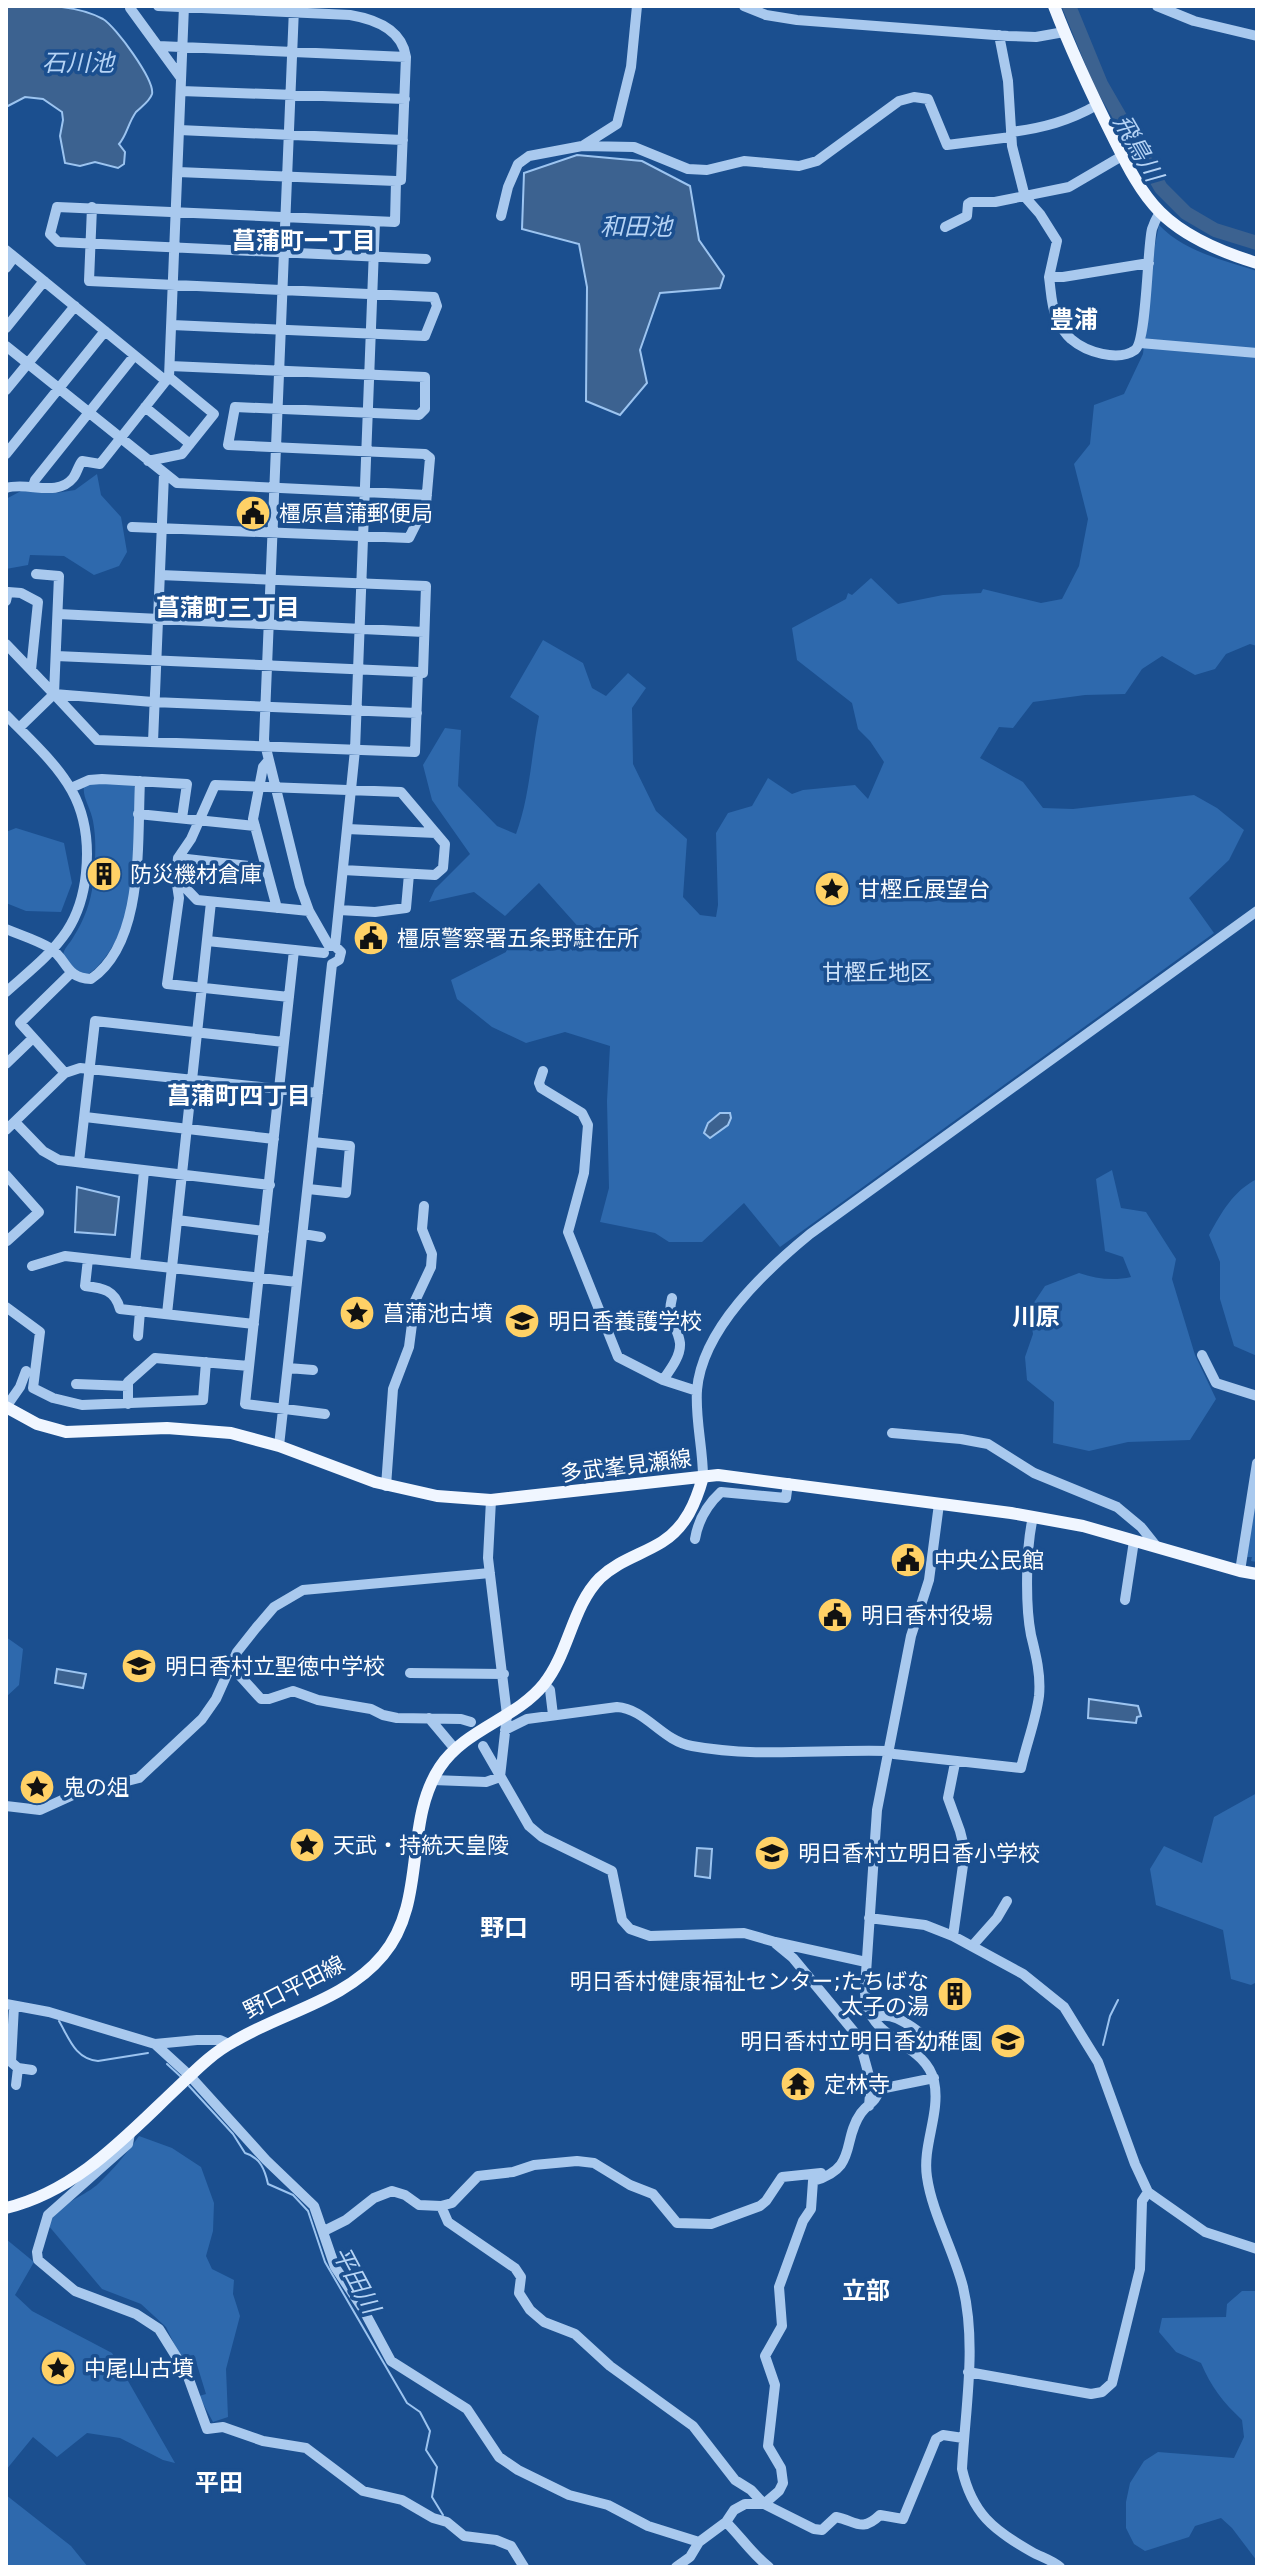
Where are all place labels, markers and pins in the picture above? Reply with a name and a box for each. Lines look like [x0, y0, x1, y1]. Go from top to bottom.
public building icon: 橿原菖蒲郵便局 [234, 494, 272, 532]
place label: 橿原菖蒲郵便局 [279, 501, 433, 526]
building icon: 防災機材倉庫 [85, 855, 123, 893]
place label: 防災機材倉庫 [130, 862, 262, 887]
place icon: 甘樫丘展望台 [813, 870, 851, 908]
place label: 甘樫丘展望台 [858, 877, 990, 902]
public building icon: 橿原警察署五条野駐在所 [352, 919, 390, 957]
place label: 橿原警察署五条野駐在所 [397, 926, 639, 951]
place icon: 菖蒲池古墳 [338, 1294, 376, 1332]
place label: 菖蒲池古墳 [383, 1301, 493, 1326]
school or university icon: 明日香養護学校 [503, 1302, 541, 1340]
place label: 明日香養護学校 [548, 1309, 702, 1334]
public building icon: 中央公民館 [889, 1541, 927, 1579]
place label: 中央公民館 [934, 1548, 1044, 1573]
public building icon: 明日香村役場 [816, 1596, 854, 1634]
place label: 明日香村役場 [861, 1603, 993, 1628]
school or university icon: 明日香村立聖徳中学校 [120, 1647, 158, 1685]
place label: 明日香村立聖徳中学校 [165, 1654, 385, 1679]
place icon: 鬼の俎 [18, 1768, 56, 1806]
place label: 鬼の俎 [63, 1775, 129, 1800]
place icon: 天武・持統天皇陵 [288, 1826, 326, 1864]
place label: 天武・持統天皇陵 [333, 1833, 509, 1858]
school or university icon: 明日香村立明日香小学校 [753, 1834, 791, 1872]
place label: 明日香村立明日香小学校 [798, 1841, 1040, 1866]
place label: 明日香村健康福祉センター;たちばな 太子の湯 [570, 1969, 929, 2019]
building icon: 明日香村健康福祉センター;たちばな 太子の湯 [936, 1975, 974, 2013]
school or university icon: 明日香村立明日香幼稚園 [989, 2022, 1027, 2060]
place label: 明日香村立明日香幼稚園 [740, 2029, 982, 2054]
temple icon: 定林寺 [779, 2065, 817, 2103]
place label: 定林寺 [824, 2072, 890, 2097]
place icon: 中尾山古墳 [39, 2349, 77, 2387]
place label: 中尾山古墳 [84, 2356, 194, 2381]

